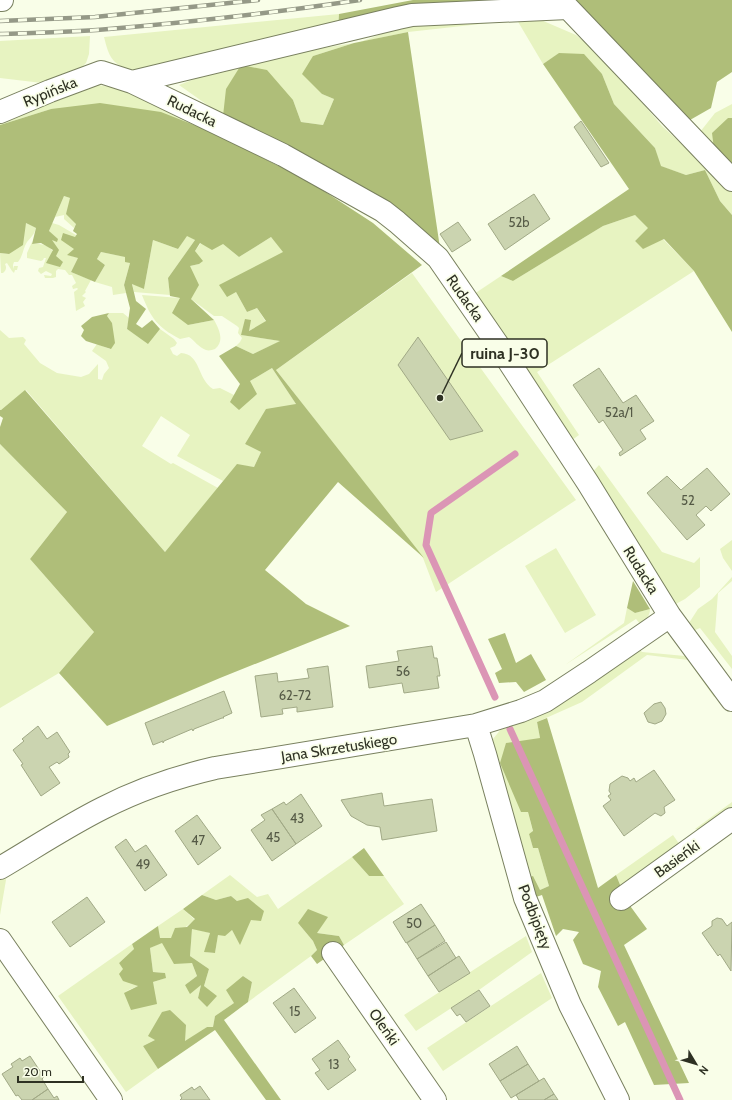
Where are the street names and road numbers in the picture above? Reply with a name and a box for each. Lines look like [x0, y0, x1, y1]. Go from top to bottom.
street label: Rypińska [20, 73, 80, 111]
street label: Rudacka [164, 91, 220, 131]
street label: Rudacka [442, 271, 488, 325]
street label: Rudacka [619, 543, 663, 598]
street label: Jana Skrzetuskiego [279, 730, 398, 766]
street label: Basieńki [651, 837, 703, 881]
street label: Podbipięty [514, 882, 556, 953]
street label: Oleńki [365, 1005, 403, 1049]

